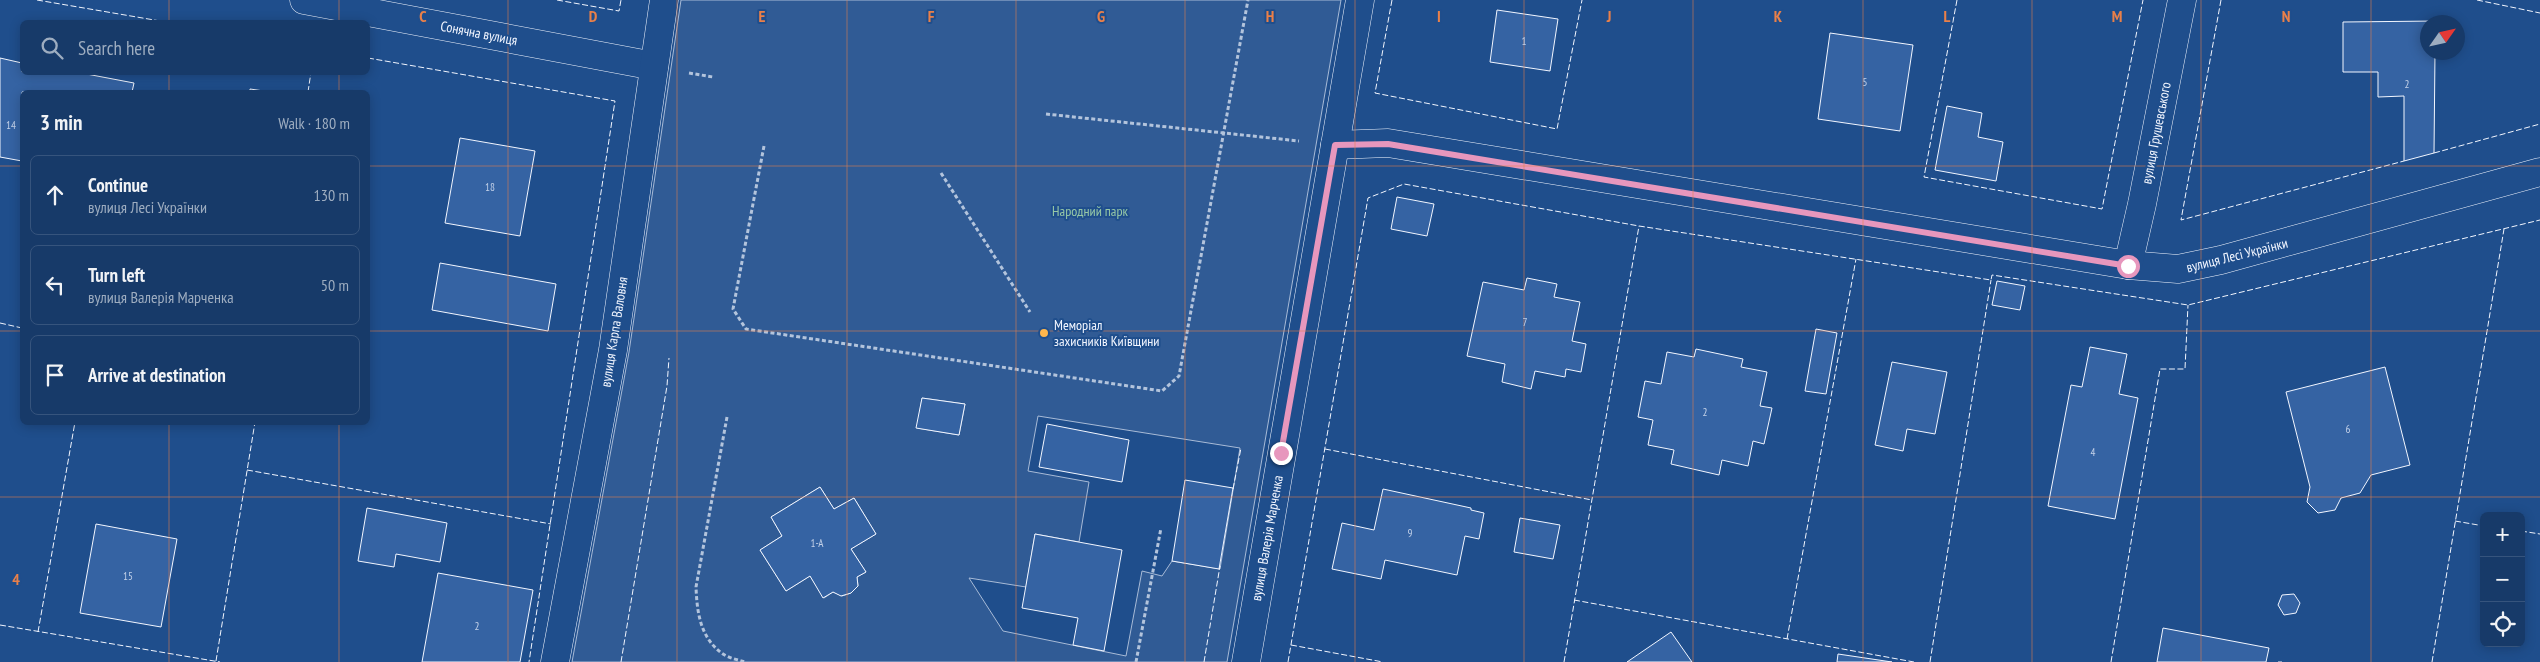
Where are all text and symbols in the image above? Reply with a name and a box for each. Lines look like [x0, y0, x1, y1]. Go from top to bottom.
text: C [419, 6, 427, 26]
text: D [589, 6, 598, 26]
text: E [759, 6, 766, 26]
text: F [928, 6, 935, 26]
text: G [1097, 6, 1105, 26]
text: H [1266, 6, 1274, 26]
text: I [1437, 6, 1441, 26]
text: J [1606, 6, 1611, 26]
text: K [1774, 6, 1783, 26]
text: L [1944, 6, 1951, 26]
text: M [2112, 6, 2122, 26]
text: N [2282, 6, 2290, 26]
north arrow [2420, 15, 2465, 60]
street label: Сонячна вулиця [439, 17, 519, 49]
search box [20, 20, 370, 75]
icon: search [38, 34, 66, 62]
house number: 1 [1522, 34, 1527, 48]
text: Search here [78, 36, 155, 60]
house number: 5 [1863, 75, 1868, 89]
house number: 2 [2405, 77, 2410, 91]
street label: вулиця Грушевського [2137, 80, 2175, 186]
text: 3 min [40, 109, 82, 136]
text: Walk · 180 m [278, 113, 350, 133]
house number: 14 [6, 118, 16, 132]
text: Continue [88, 173, 148, 197]
house number: 18 [485, 180, 495, 194]
icon: ahead [41, 181, 69, 209]
text: 130 m [314, 185, 349, 205]
text: вулиця Лесі Українки [88, 197, 207, 217]
park label: Народний парк [1052, 202, 1129, 220]
street label: вулиця Лесі Українки [2184, 234, 2290, 276]
route start [2117, 255, 2140, 278]
text: Turn left [88, 263, 145, 287]
icon: left [41, 271, 69, 299]
text: 50 m [321, 275, 349, 295]
street label: вулиця Карпа Валовня [596, 276, 632, 388]
text: вулиця Валерія Марченка [88, 287, 234, 307]
house number: 7 [1523, 315, 1528, 329]
place label: Меморіал захисників Київщини [1054, 316, 1160, 350]
marker: Меморіал захисників Київщини [1038, 327, 1050, 339]
icon: arrive [41, 361, 69, 389]
text: Arrive at destination [88, 363, 226, 387]
house number: 2 [1703, 405, 1708, 419]
house number: 6 [2346, 422, 2351, 436]
route end [1270, 442, 1293, 465]
house number: 4 [2091, 445, 2096, 459]
street label: вулиця Валерія Марченка [1247, 474, 1287, 602]
map controls [2480, 512, 2525, 647]
button: + [2480, 512, 2525, 557]
house number: 9 [1408, 526, 1413, 540]
house number: 1-А [810, 536, 824, 550]
button: − [2480, 557, 2525, 602]
text: 4 [12, 569, 20, 589]
house number: 15 [123, 569, 133, 583]
button: locate [2480, 602, 2525, 647]
house number: 2 [475, 619, 480, 633]

